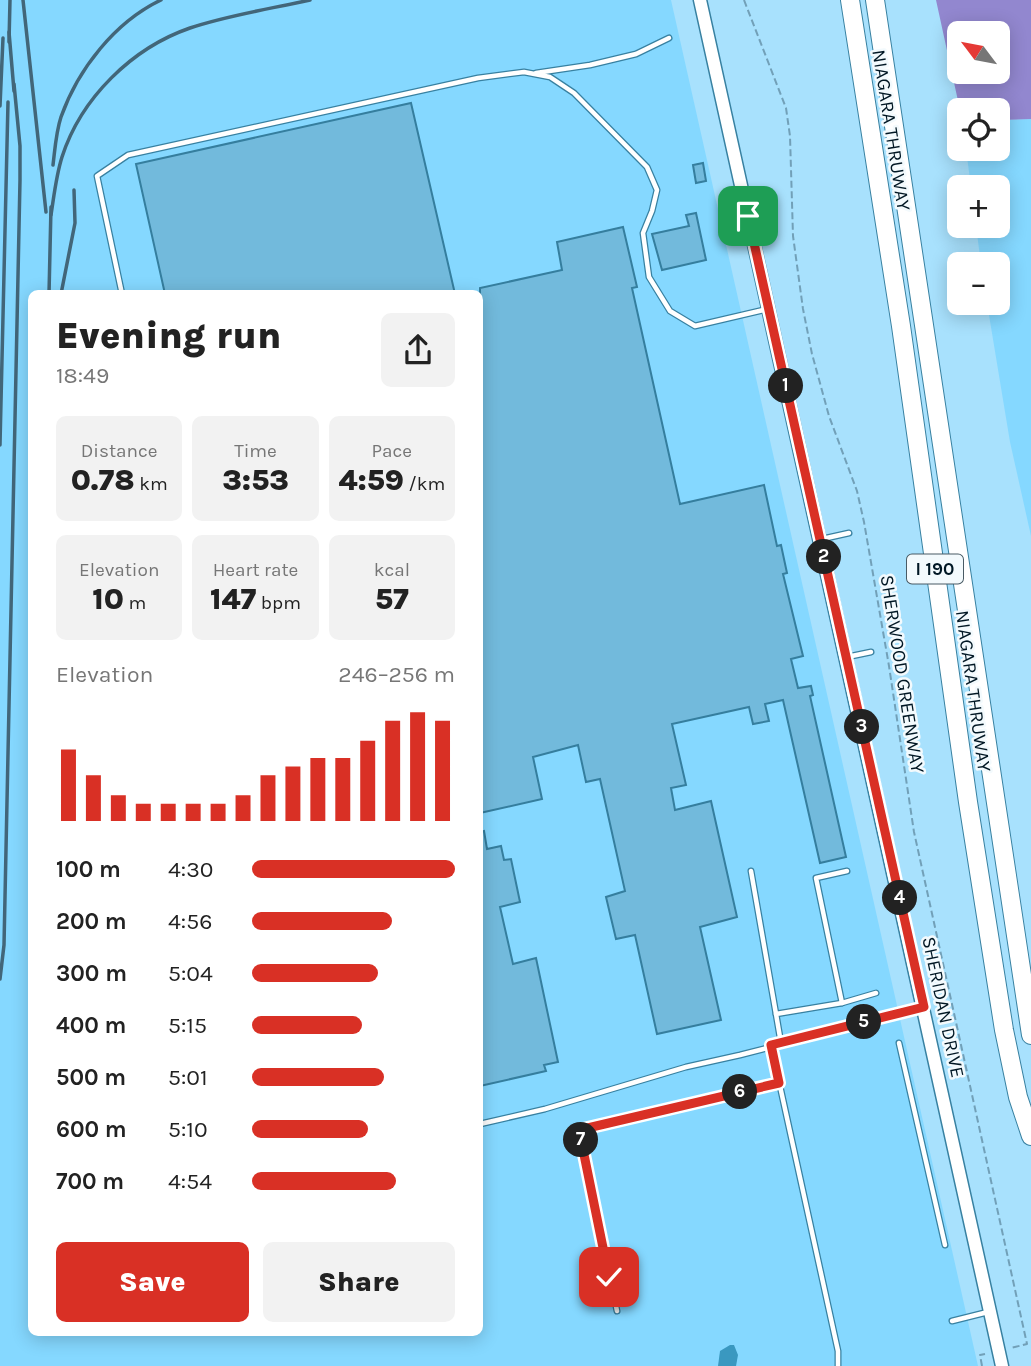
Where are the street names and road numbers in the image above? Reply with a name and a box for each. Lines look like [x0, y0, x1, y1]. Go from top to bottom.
street label: NIAGARA THRUWAY [867, 48, 915, 213]
road number: I 190 [907, 554, 963, 584]
street label: SHERWOOD GREENWAY [875, 573, 929, 775]
street label: NIAGARA THRUWAY [951, 609, 995, 774]
street label: SHERIDAN DRIVE [917, 935, 969, 1080]

